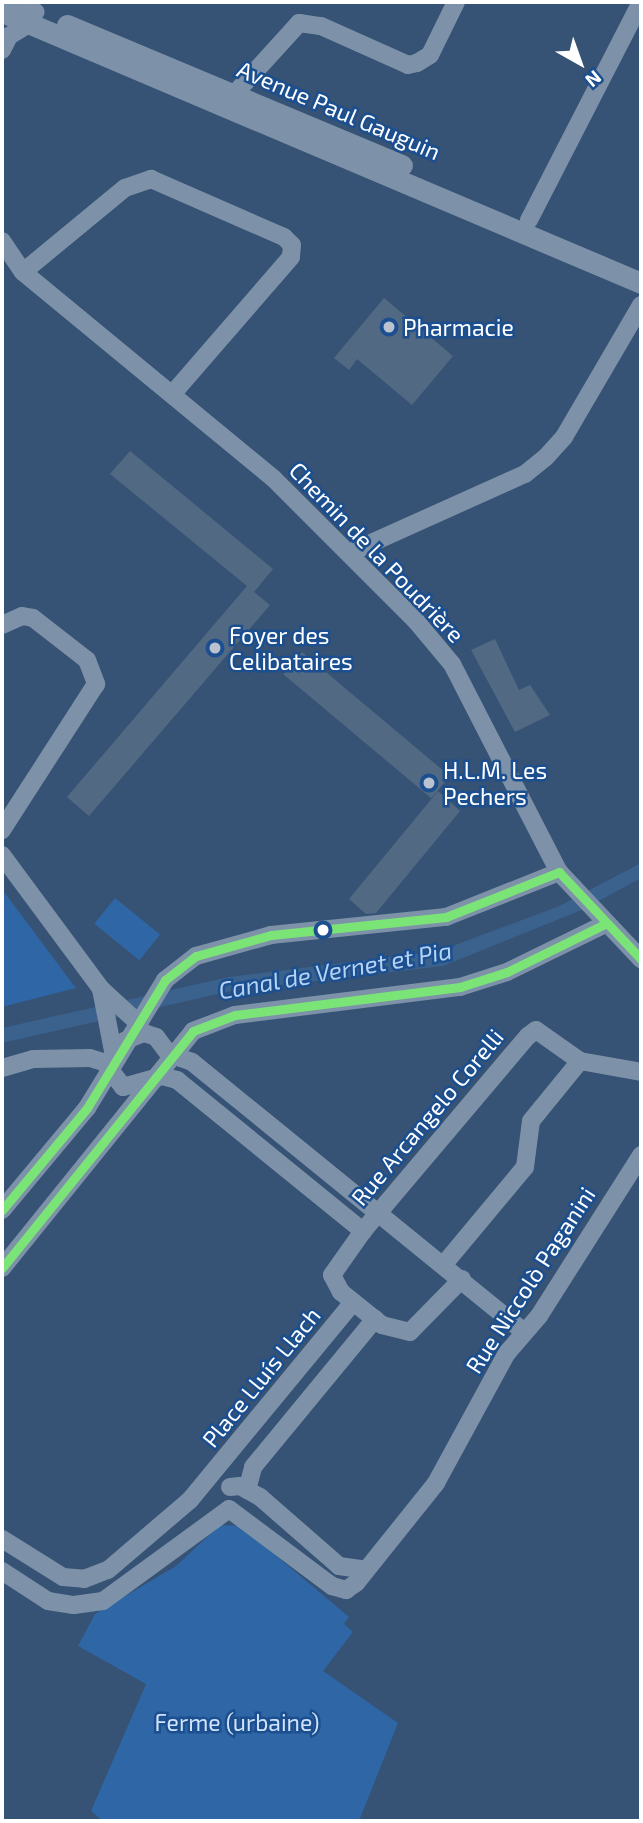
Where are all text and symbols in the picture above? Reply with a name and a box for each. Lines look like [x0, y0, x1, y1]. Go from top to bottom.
north arrow [545, 28, 615, 98]
street label: Avenue Paul Gauguin [233, 55, 445, 165]
text: N [581, 66, 606, 93]
place label: Pharmacie [403, 313, 514, 341]
marker: Pharmacie [381, 319, 397, 335]
street label: Chemin de la Poudrière [284, 456, 470, 648]
place label: Foyer des Celibataires [229, 621, 353, 675]
marker: Foyer des Celibataires [207, 640, 223, 656]
place label: H.L.M. Les Pechers [443, 756, 547, 810]
marker: H.L.M. Les Pechers [421, 775, 437, 791]
unlabelled marker [316, 923, 330, 937]
water label: Canal de Vernet et Pia [216, 935, 454, 1005]
street label: Rue Arcangelo Corelli [345, 1023, 509, 1211]
street label: Rue Niccolò Paganini [459, 1182, 601, 1378]
street label: Place Lluís Llach [196, 1302, 326, 1452]
park label: Ferme (urbaine) [155, 1708, 319, 1736]

